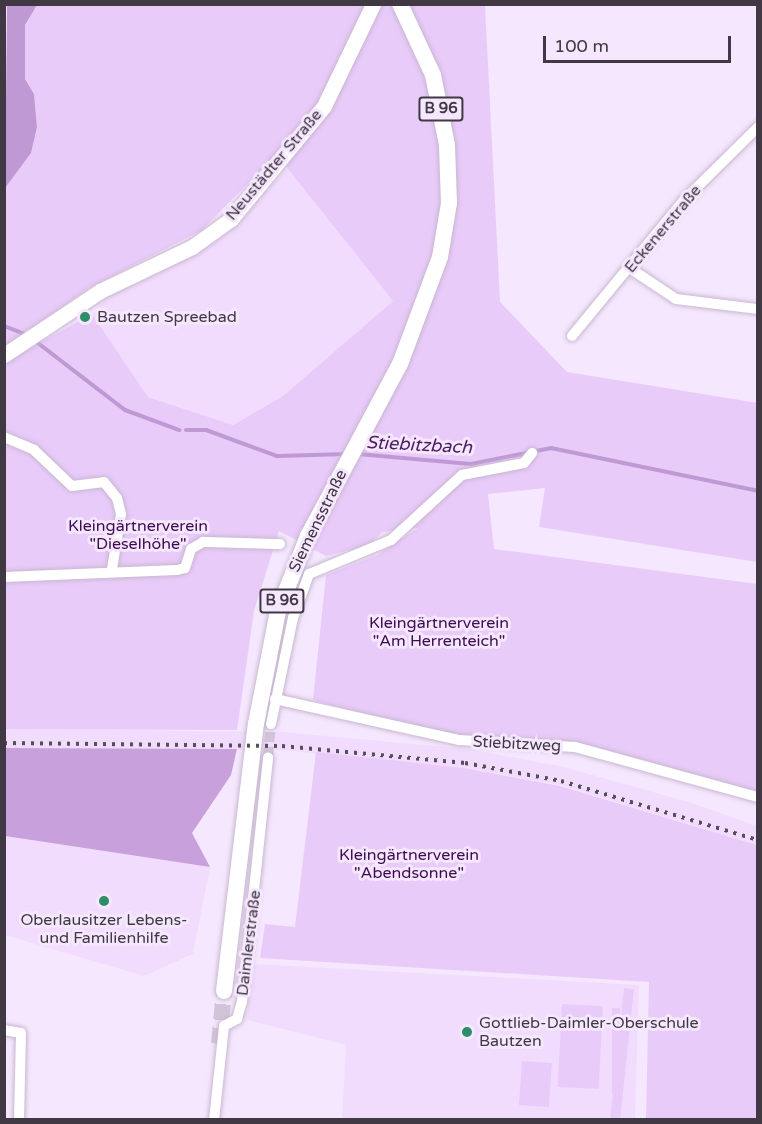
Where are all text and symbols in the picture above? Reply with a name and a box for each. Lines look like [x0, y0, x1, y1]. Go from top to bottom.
scale bar [546, 24, 734, 62]
text: 100 m [554, 35, 609, 57]
road number: B 96 [417, 97, 465, 121]
street label: Neustädter Straße [222, 106, 326, 224]
street label: Eckenerstraße [621, 181, 705, 277]
place label: Bautzen Spreebad [97, 307, 237, 327]
marker: Bautzen Spreebad [78, 310, 92, 324]
water label: Stiebitzbach [366, 431, 472, 459]
street label: Siemensstraße [285, 467, 351, 575]
park label: Kleingärtnerverein "Dieselhöhe" [68, 516, 208, 554]
road number: B 96 [258, 589, 306, 613]
park label: Kleingärtnerverein "Am Herrenteich" [369, 613, 509, 651]
street label: Stiebitzweg [472, 732, 562, 756]
park label: Kleingärtnerverein "Abendsonne" [339, 845, 479, 883]
street label: Daimlerstraße [233, 889, 265, 997]
marker: Oberlausitzer Lebens- und Familienhilfe [97, 894, 111, 908]
place label: Oberlausitzer Lebens- und Familienhilfe [20, 910, 188, 948]
place label: Gottlieb-Daimler-Oberschule Bautzen [479, 1013, 699, 1051]
marker: Gottlieb-Daimler-Oberschule Bautzen [460, 1025, 474, 1039]

